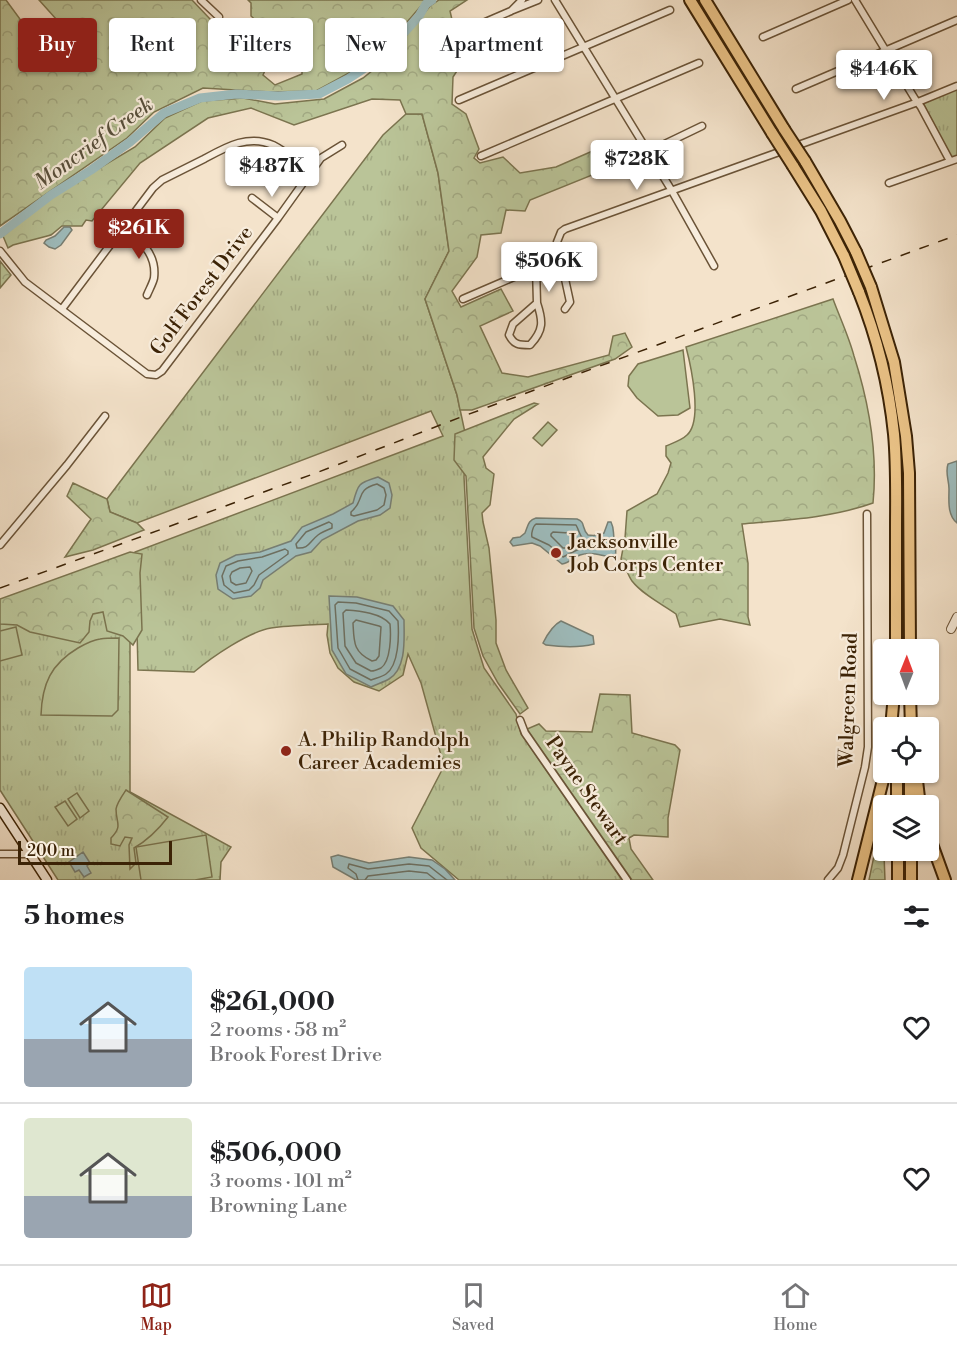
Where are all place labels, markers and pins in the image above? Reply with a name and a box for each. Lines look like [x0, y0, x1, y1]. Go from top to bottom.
pin: $446K [842, 50, 926, 101]
pin: $728K [595, 140, 679, 191]
pin: $487K [230, 147, 314, 198]
pin: $261K [97, 209, 181, 260]
pin: $506K [507, 242, 591, 293]
place label: Jacksonville Job Corps Center [567, 530, 724, 578]
marker: Jacksonville Job Corps Center [549, 546, 563, 560]
place label: A. Philip Randolph Career Academies [297, 728, 470, 776]
marker: A. Philip Randolph Career Academies [279, 744, 293, 758]

